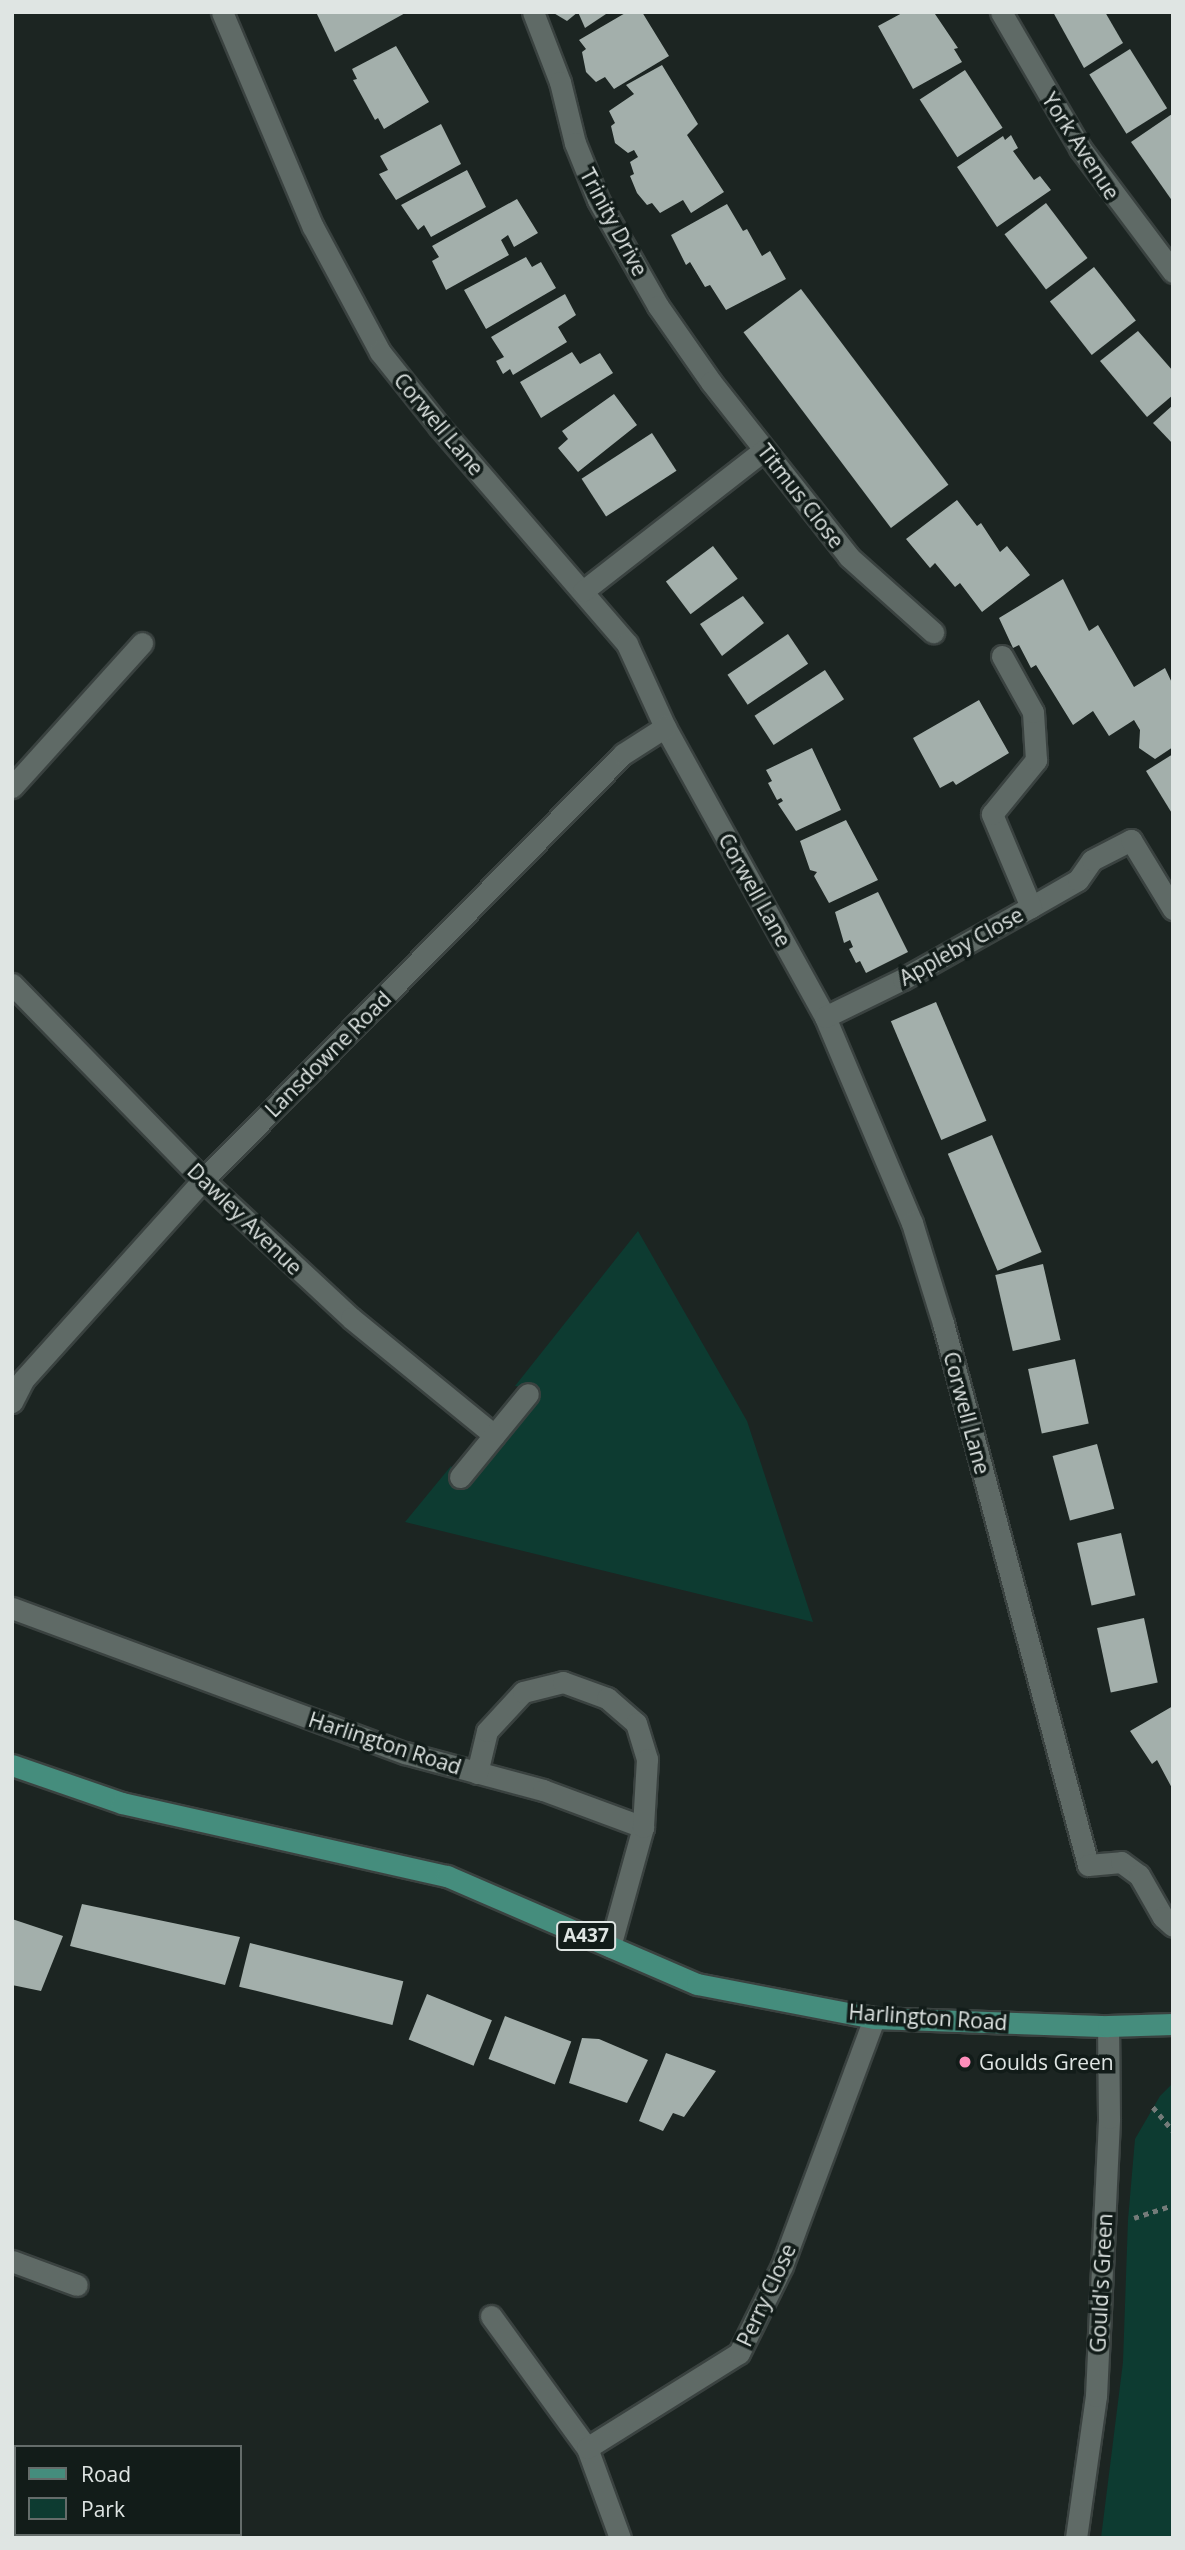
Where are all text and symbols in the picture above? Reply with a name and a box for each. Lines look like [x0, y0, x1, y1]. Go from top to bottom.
street label: York Avenue [1037, 88, 1125, 204]
street label: Trinity Drive [575, 164, 653, 280]
street label: Corwell Lane [389, 368, 489, 480]
street label: Titmus Close [753, 439, 849, 553]
street label: Corwell Lane [713, 829, 797, 951]
street label: Appleby Close [895, 902, 1027, 990]
street label: Lansdowne Road [260, 986, 396, 1122]
street label: Dawley Avenue [183, 1158, 307, 1280]
street label: Corwell Lane [939, 1349, 995, 1477]
street label: Harlington Road [305, 1706, 465, 1780]
road number: A437 [554, 1920, 618, 1952]
street label: Harlington Road [848, 1999, 1008, 2035]
place label: Goulds Green [979, 2049, 1114, 2075]
marker: Goulds Green [957, 2054, 973, 2070]
street label: Gould's Green [1085, 2213, 1117, 2353]
street label: Perry Close [731, 2240, 801, 2350]
legend [14, 2445, 242, 2536]
text: Road [81, 2460, 131, 2488]
text: Park [81, 2495, 125, 2523]

